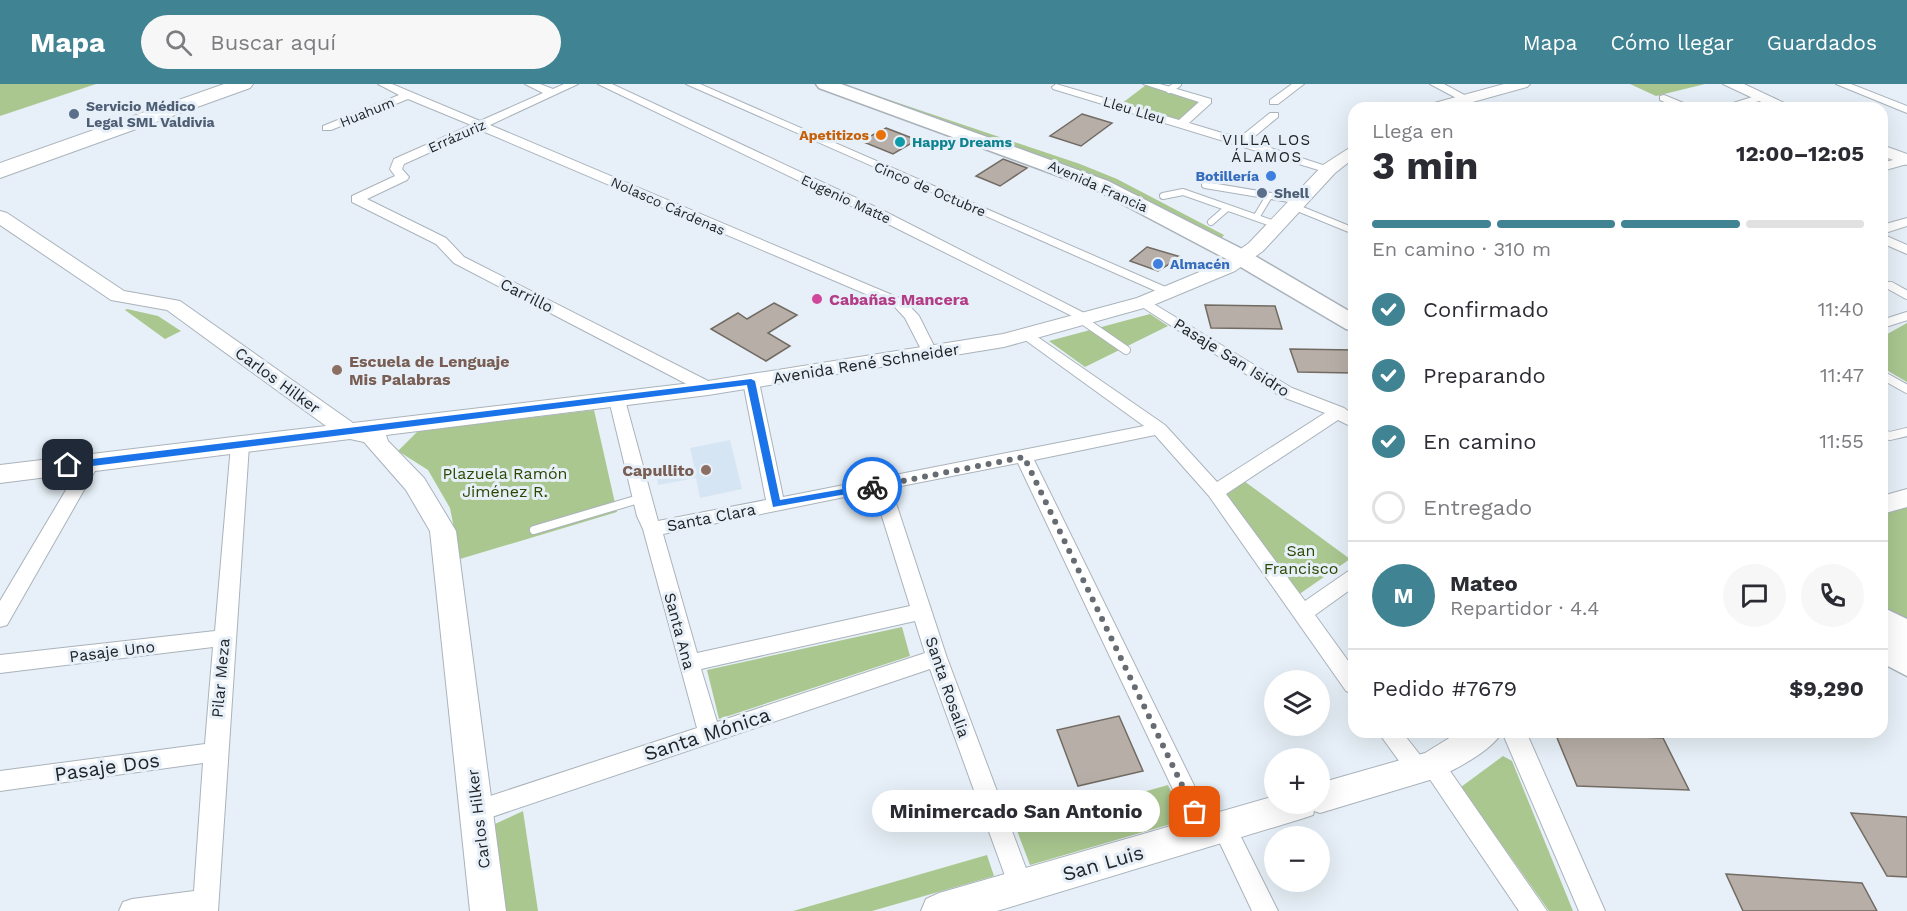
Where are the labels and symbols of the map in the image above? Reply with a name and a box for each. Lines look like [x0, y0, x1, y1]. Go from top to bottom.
street label: Lleu Lleu [1101, 93, 1167, 127]
street label: Huahum [337, 94, 397, 130]
place label: Servicio Médico Legal SML Valdivia [86, 98, 215, 130]
marker: Servicio Médico Legal SML Valdivia [67, 107, 81, 121]
street label: Errázuriz [426, 116, 488, 156]
place label: Apetitizos [799, 127, 870, 143]
marker: Apetitizos [874, 128, 888, 142]
district label: VILLA LOS ÁLAMOS [1222, 131, 1312, 166]
place label: Happy Dreams [912, 134, 1013, 150]
marker: Happy Dreams [893, 135, 907, 149]
street label: Avenida Francia [1046, 157, 1150, 215]
street label: Cinco de Octubre [872, 158, 988, 220]
place label: Botillería [1195, 168, 1260, 184]
marker: Botillería [1264, 169, 1278, 183]
street label: Eugenio Matte [799, 171, 893, 227]
street label: Nolasco Cárdenas [609, 174, 727, 238]
place label: Shell [1274, 185, 1309, 201]
marker: Shell [1255, 186, 1269, 200]
place label: Almacén [1170, 256, 1230, 272]
marker: Almacén [1151, 257, 1165, 271]
street label: Carrillo [497, 274, 556, 317]
place label: Cabañas Mancera [829, 290, 969, 309]
marker: Cabañas Mancera [810, 292, 824, 306]
street label: Pasaje San Isidro [1170, 314, 1293, 401]
street label: Avenida René Schneider [772, 339, 961, 388]
street label: Carlos Hilker [232, 343, 324, 418]
place label: Escuela de Lenguaje Mis Palabras [349, 352, 510, 389]
marker: Escuela de Lenguaje Mis Palabras [330, 363, 344, 377]
pin [42, 439, 93, 490]
courier [842, 457, 902, 517]
place label: Capullito [622, 461, 694, 480]
marker: Capullito [699, 463, 713, 477]
park label: Plazuela Ramón Jiménez R. [443, 464, 567, 501]
street label: Santa Clara [665, 500, 757, 535]
park label: San Francisco [1264, 541, 1338, 578]
street label: Santa Ana [660, 591, 699, 672]
street label: Santa Rosalia [921, 634, 974, 740]
street label: Pasaje Uno [68, 637, 156, 666]
street label: Pilar Meza [208, 637, 233, 719]
street label: Santa Mónica [641, 702, 773, 766]
street label: Pasaje Dos [53, 748, 161, 786]
street label: Carlos Hilker [463, 767, 494, 870]
pin [1169, 786, 1220, 837]
callout: Minimercado San Antonio [871, 791, 1159, 833]
street label: San Luis [1060, 840, 1146, 886]

